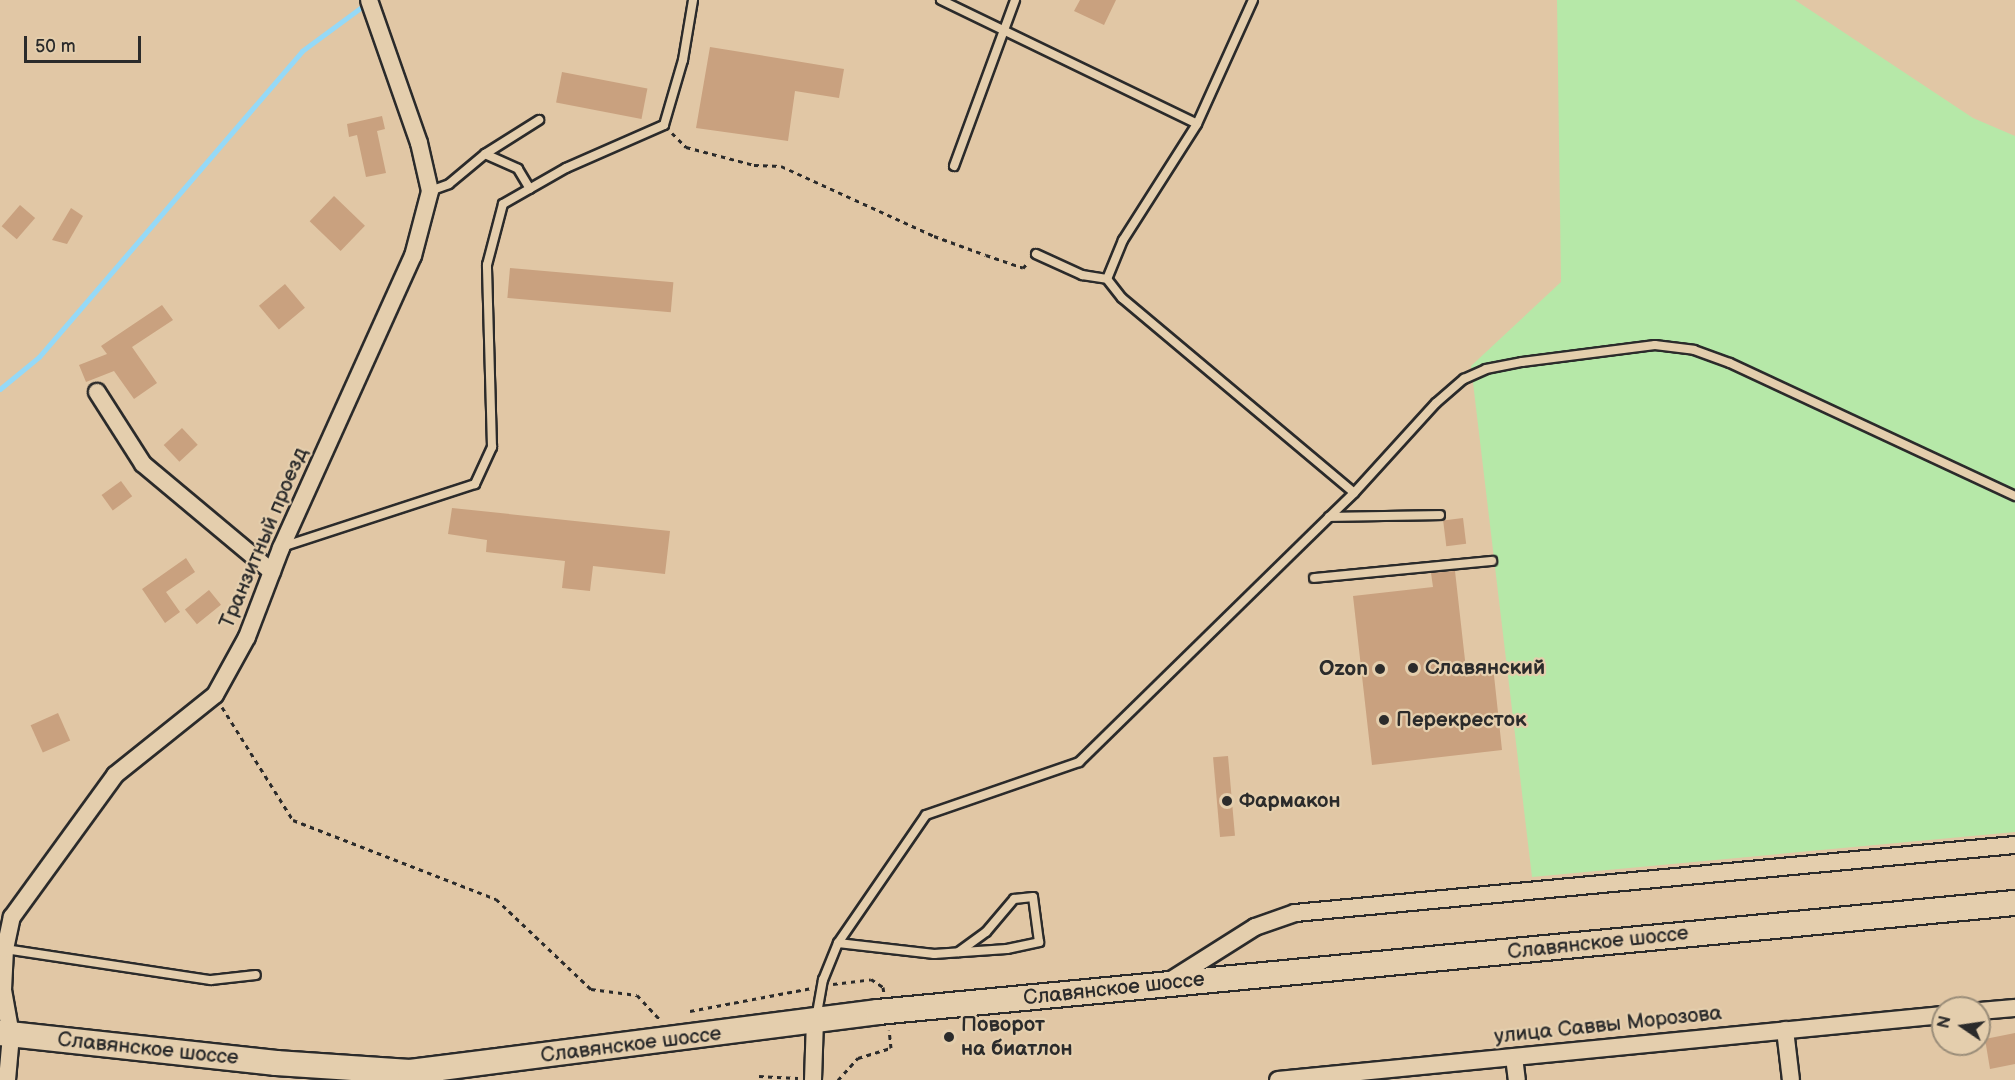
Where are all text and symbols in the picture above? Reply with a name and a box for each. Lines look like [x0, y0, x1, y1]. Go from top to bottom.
scale bar [27, 24, 144, 62]
text: 50 m [35, 36, 76, 57]
street label: Транзитный проезд [214, 444, 314, 632]
place label: Славянский [1425, 655, 1545, 681]
place label: Ozon [1319, 656, 1368, 682]
marker: Славянский [1406, 661, 1420, 675]
marker: Ozon [1373, 662, 1387, 676]
place label: Перекресток [1396, 707, 1526, 733]
marker: Перекресток [1377, 713, 1391, 727]
place label: Фармакон [1239, 788, 1341, 814]
marker: Фармакон [1220, 794, 1234, 808]
street label: Славянское шоссе [1506, 921, 1690, 965]
street label: Славянское шоссе [1022, 967, 1206, 1011]
north arrow [1931, 996, 1991, 1056]
street label: улица Саввы Морозова [1493, 1001, 1723, 1049]
place label: Поворот на биатлон [961, 1012, 1073, 1062]
text: N [1934, 1014, 1956, 1030]
street label: Славянское шоссе [539, 1021, 723, 1069]
street label: Славянское шоссе [56, 1027, 240, 1071]
marker: Поворот на биатлон [942, 1030, 956, 1044]

